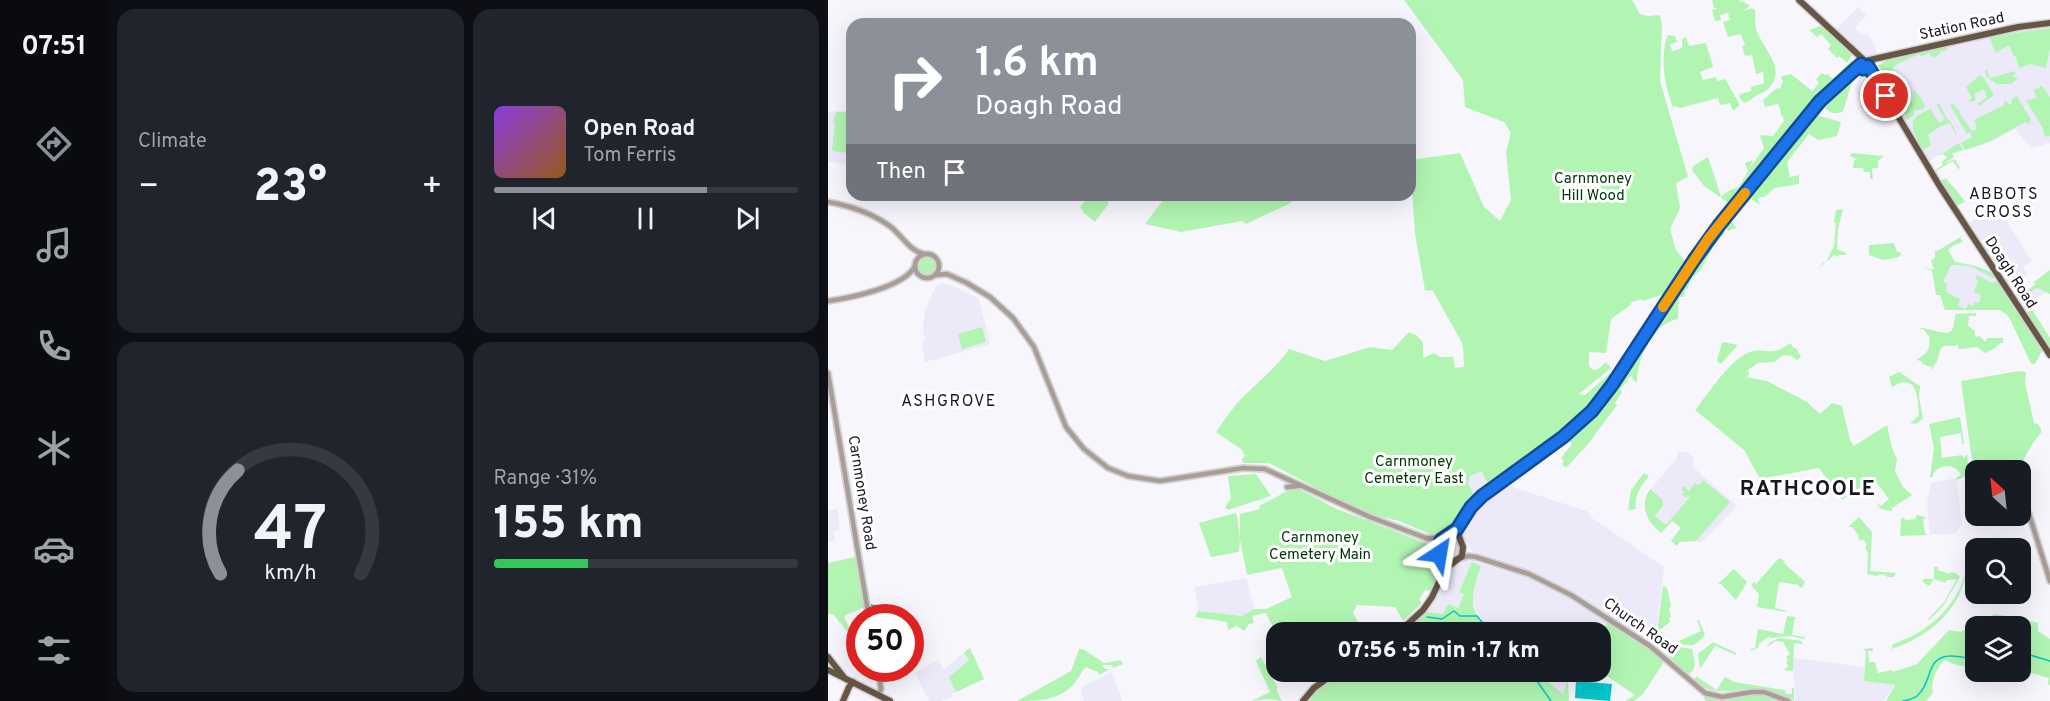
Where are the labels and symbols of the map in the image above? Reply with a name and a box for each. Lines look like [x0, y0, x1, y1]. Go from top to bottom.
street label: Station Road [1918, 9, 2006, 45]
pin [1860, 70, 1911, 121]
park label: Carnmoney Hill Wood [1554, 170, 1632, 206]
district label: ABBOTS CROSS [1969, 185, 2039, 223]
street label: Doagh Road [1980, 233, 2040, 313]
district label: ASHGROVE [901, 392, 997, 412]
street label: Carnmoney Road [843, 434, 879, 552]
park label: Carnmoney Cemetery East [1364, 453, 1464, 489]
north arrow [1965, 460, 2031, 526]
district label: RATHCOOLE [1740, 476, 1876, 503]
position arrow [1407, 522, 1471, 586]
park label: Carnmoney Cemetery Main [1269, 529, 1371, 565]
street label: Church Road [1599, 594, 1681, 660]
speed limit sign: 50 [846, 604, 924, 682]

